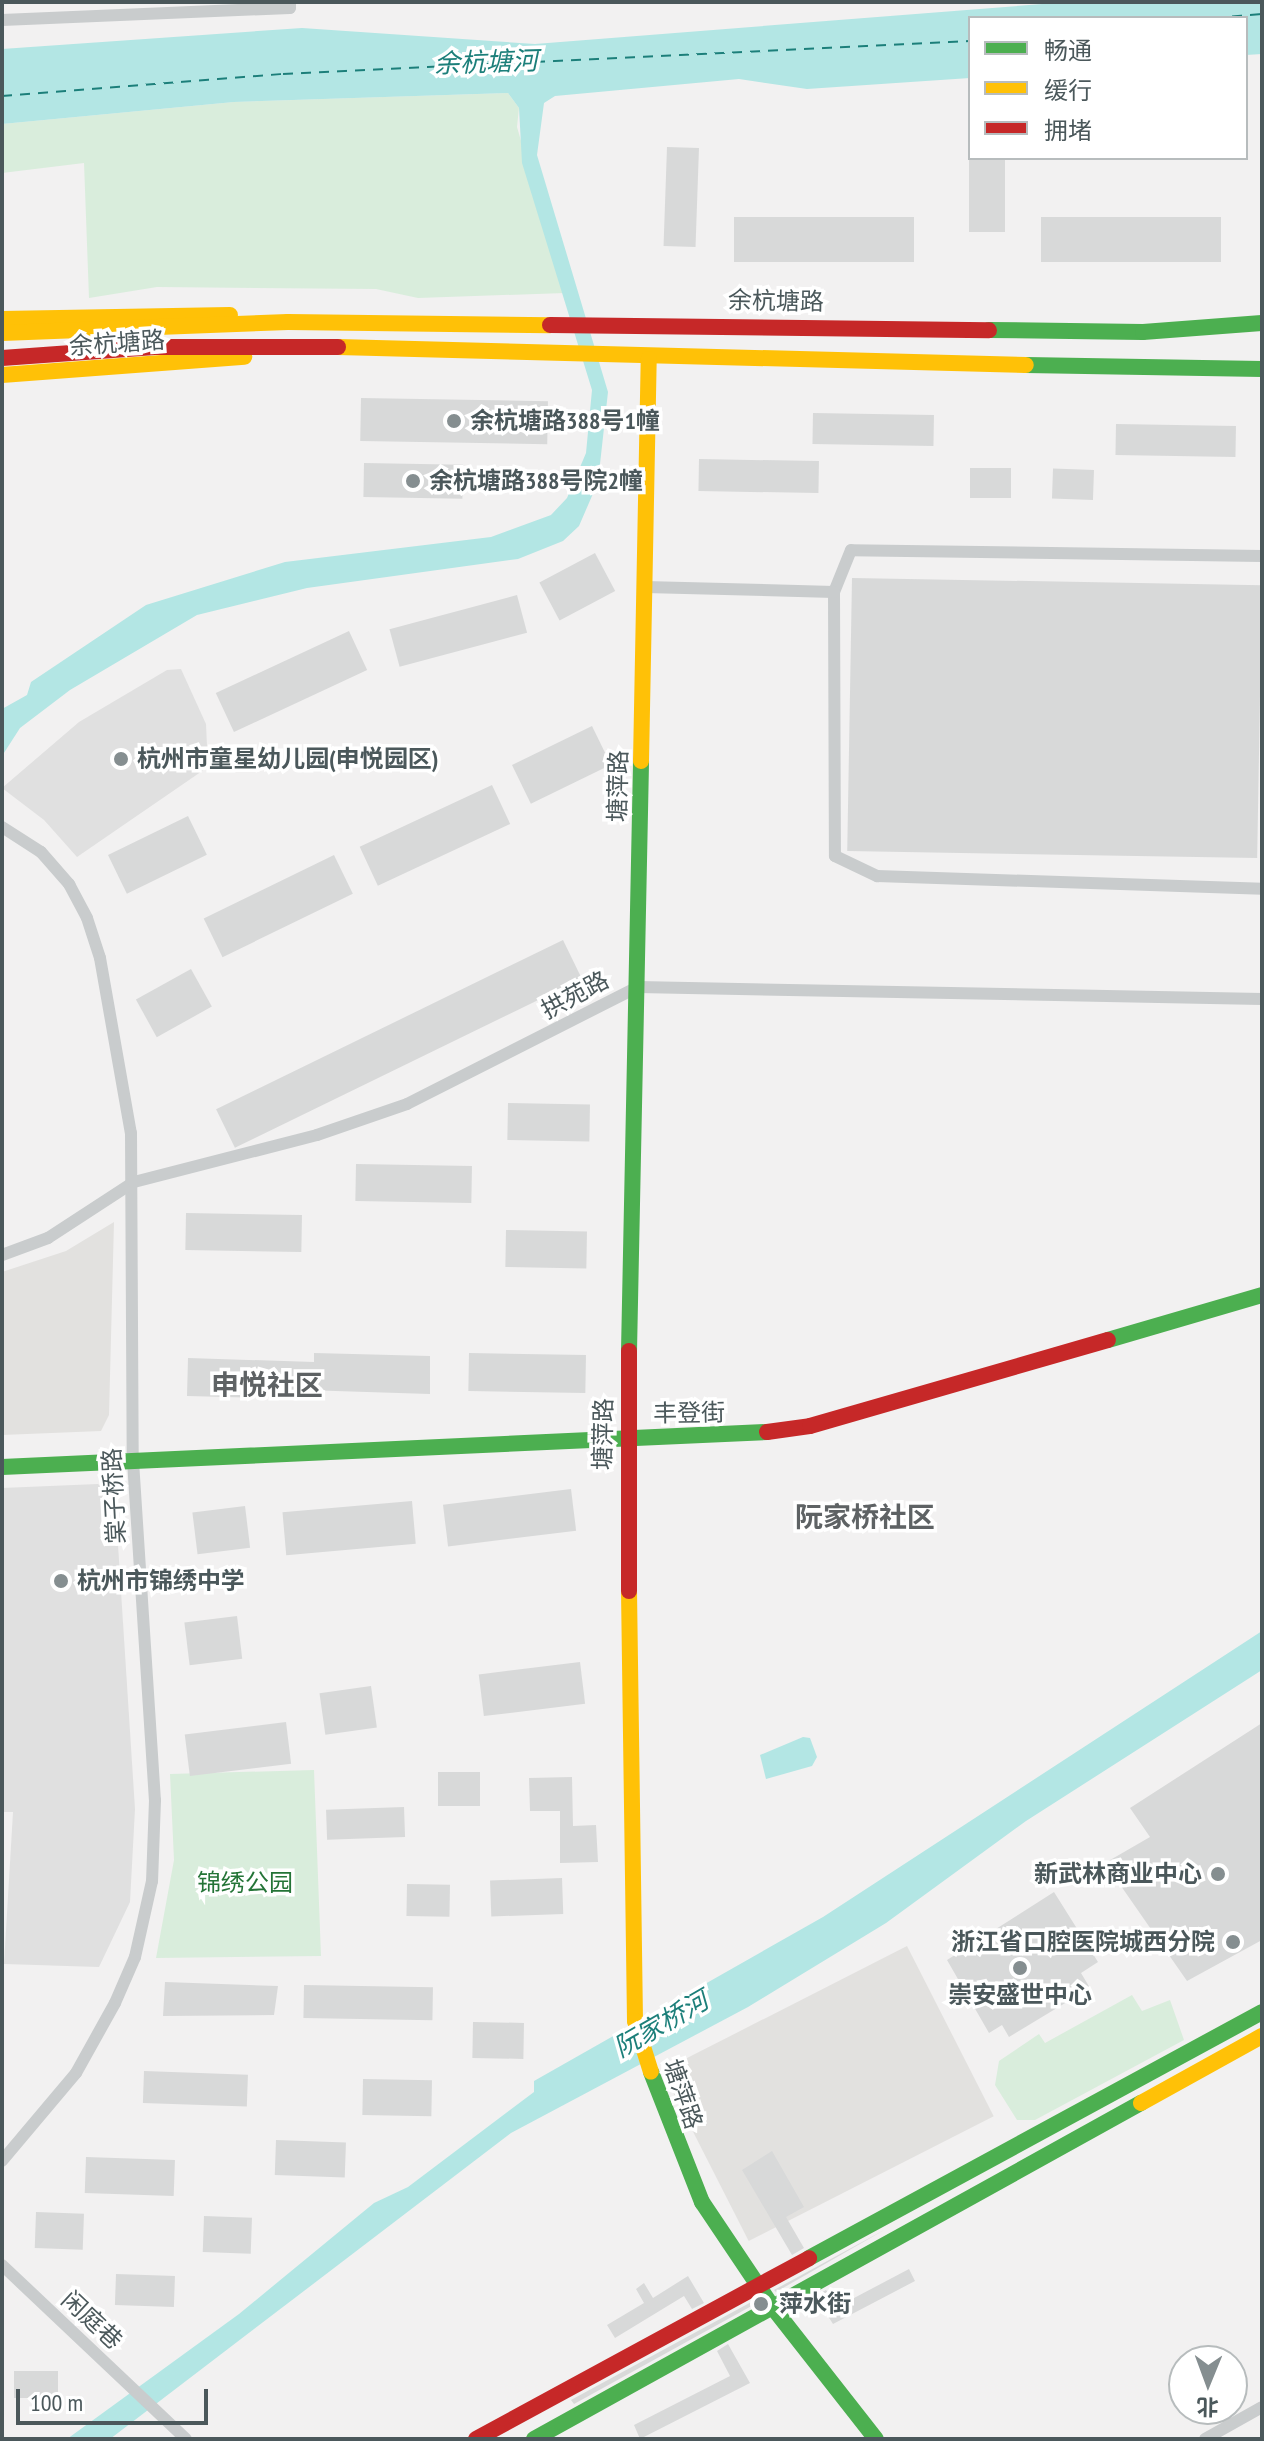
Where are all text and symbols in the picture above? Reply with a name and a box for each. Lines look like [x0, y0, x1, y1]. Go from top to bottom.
legend [968, 16, 1248, 160]
text: 畅通 [1044, 35, 1092, 66]
water label: 余杭塘河 [433, 45, 539, 79]
text: 缓行 [1044, 75, 1092, 106]
text: 拥堵 [1044, 115, 1092, 146]
street label: 余杭塘路 [728, 286, 824, 316]
street label: 余杭塘路 [68, 325, 166, 361]
place label: 余杭塘路388号1幢 [470, 407, 660, 435]
marker: 余杭塘路388号1幢 [445, 412, 463, 430]
place label: 余杭塘路388号院2幢 [429, 467, 643, 495]
marker: 余杭塘路388号院2幢 [404, 472, 422, 490]
place label: 杭州市童星幼儿园(申悦园区) [137, 745, 438, 773]
marker: 杭州市童星幼儿园(申悦园区) [112, 750, 130, 768]
street label: 塘萍路 [603, 750, 633, 822]
street label: 拱苑路 [536, 965, 614, 1025]
district label: 申悦社区 [211, 1368, 323, 1402]
street label: 塘萍路 [588, 1398, 618, 1470]
street label: 丰登街 [653, 1398, 725, 1428]
street label: 棠子桥路 [97, 1447, 131, 1545]
district label: 阮家桥社区 [795, 1500, 935, 1534]
place label: 杭州市锦绣中学 [77, 1567, 245, 1595]
marker: 杭州市锦绣中学 [52, 1572, 70, 1590]
place label: 新武林商业中心 [1034, 1860, 1202, 1888]
marker: 新武林商业中心 [1209, 1865, 1227, 1883]
park label: 锦绣公园 [197, 1869, 293, 1897]
place label: 浙江省口腔医院城西分院 [951, 1928, 1215, 1956]
marker: 浙江省口腔医院城西分院 [1222, 1931, 1244, 1953]
marker: 崇安盛世中心 [1011, 1959, 1029, 1977]
place label: 崇安盛世中心 [948, 1981, 1092, 2009]
water label: 阮家桥河 [608, 1984, 714, 2064]
street label: 塘萍路 [658, 2055, 708, 2133]
street label: 闲庭巷 [56, 2285, 128, 2355]
place label: 萍水街 [779, 2290, 851, 2318]
marker: 萍水街 [750, 2293, 772, 2315]
north arrow [1168, 2345, 1248, 2425]
scale bar [20, 2373, 212, 2423]
text: 100 m [30, 2387, 83, 2418]
text: 北 [1196, 2393, 1219, 2421]

